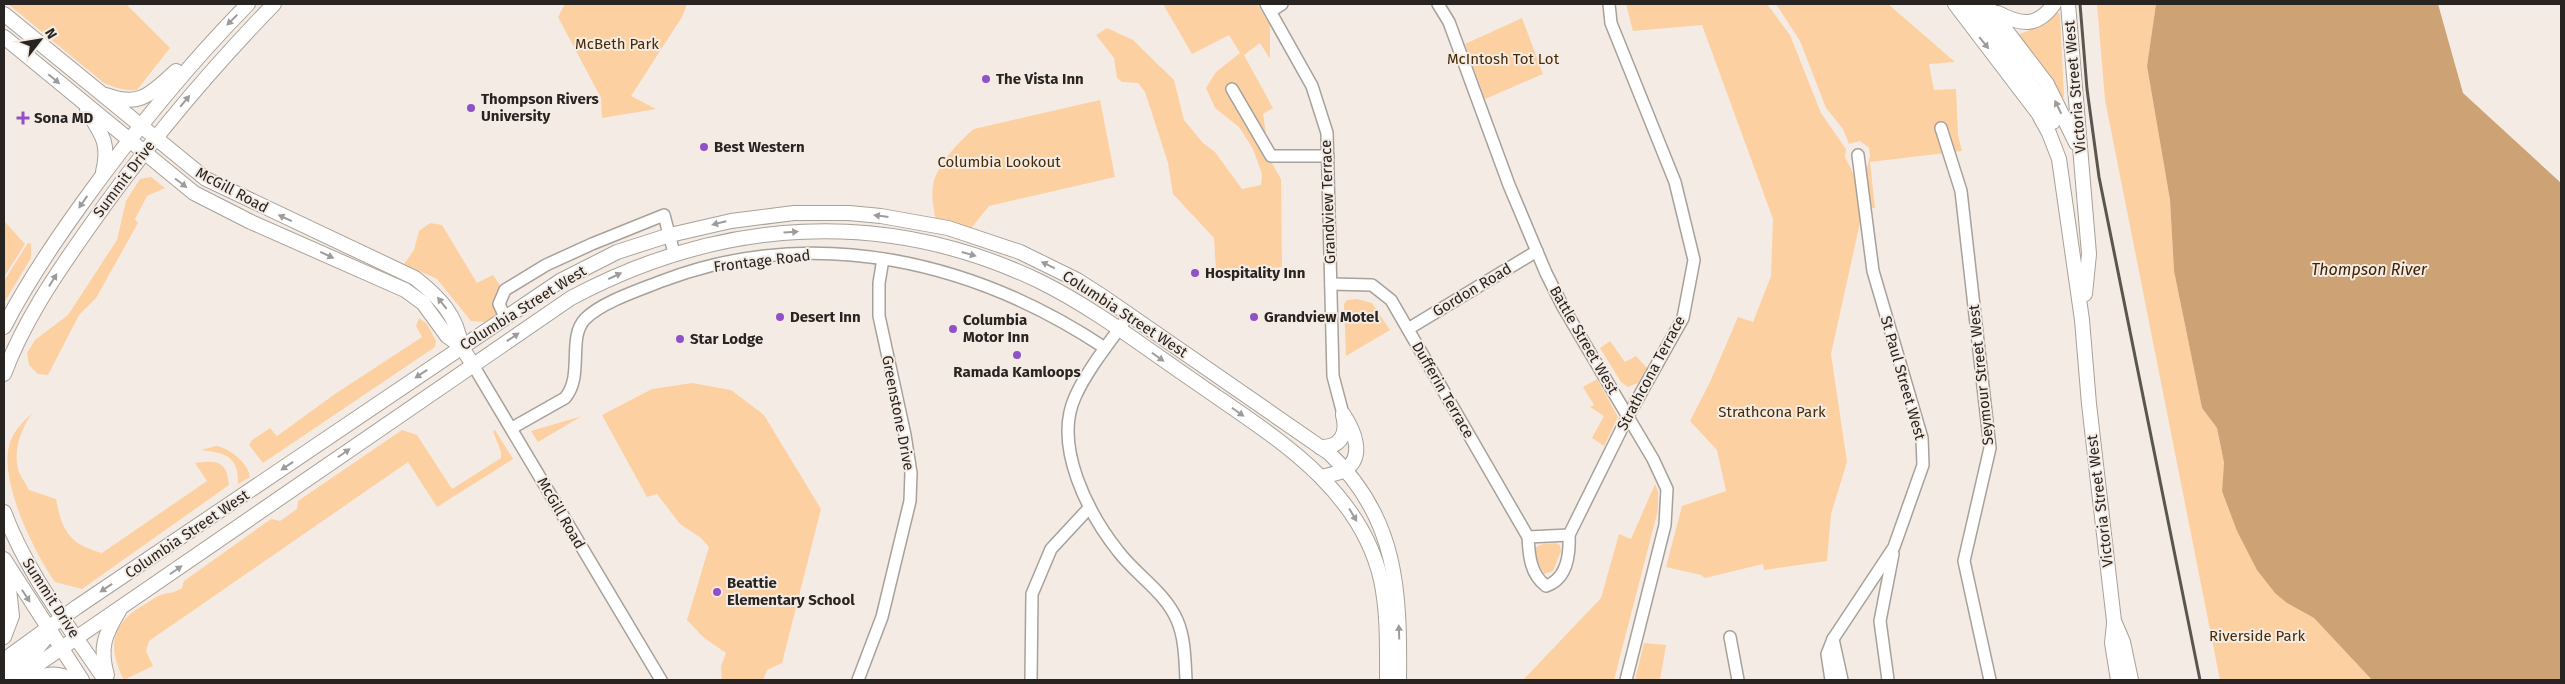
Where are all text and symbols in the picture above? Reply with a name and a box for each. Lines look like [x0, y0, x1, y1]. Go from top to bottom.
one-way arrow [226, 14, 238, 26]
north arrow [15, 15, 65, 65]
street label: Victoria Street West [2060, 19, 2090, 154]
text: N [41, 25, 60, 42]
park label: McBeth Park [575, 35, 659, 53]
one-way arrow [1978, 36, 1989, 49]
park label: McIntosh Tot Lot [1447, 50, 1560, 68]
place label: The Vista Inn [996, 70, 1084, 88]
one-way arrow [48, 73, 61, 84]
marker: The Vista Inn [980, 73, 992, 85]
place label: Thompson Rivers University [481, 90, 599, 125]
one-way arrow [180, 95, 191, 108]
one-way arrow [2054, 100, 2062, 114]
marker: Thompson Rivers University [465, 102, 477, 114]
place label: Sona MD [34, 109, 94, 127]
marker: Sona MD [16, 111, 30, 125]
street label: Summit Drive [89, 137, 159, 221]
place label: Best Western [714, 138, 805, 156]
street label: Grandview Terrace [1317, 139, 1339, 265]
marker: Best Western [698, 141, 710, 153]
park label: Columbia Lookout [937, 153, 1061, 171]
street label: McGill Road [193, 163, 271, 217]
one-way arrow [174, 178, 187, 189]
one-way arrow [78, 195, 88, 209]
one-way arrow [872, 212, 888, 220]
one-way arrow [278, 213, 292, 221]
one-way arrow [712, 219, 727, 227]
one-way arrow [783, 228, 799, 236]
street label: Frontage Road [713, 246, 811, 276]
one-way arrow [962, 250, 977, 258]
one-way arrow [319, 251, 334, 260]
street label: Gordon Road [1429, 259, 1515, 321]
water label: Thompson River [2311, 260, 2428, 279]
street label: Columbia Street West [456, 261, 590, 354]
one-way arrow [1041, 261, 1055, 269]
place label: Hospitality Inn [1205, 264, 1305, 282]
street label: Columbia Street West [1059, 267, 1191, 362]
marker: Hospitality Inn [1189, 267, 1201, 279]
one-way arrow [608, 272, 622, 280]
one-way arrow [48, 274, 58, 287]
street label: Battle Street West [1546, 283, 1623, 398]
one-way arrow [437, 296, 447, 310]
street label: Seymour Street West [1965, 303, 1997, 446]
place label: Desert Inn [790, 308, 861, 326]
place label: Grandview Motel [1264, 308, 1379, 326]
marker: Desert Inn [774, 311, 786, 323]
place label: Columbia Motor Inn [963, 311, 1029, 346]
marker: Grandview Motel [1248, 311, 1260, 323]
street label: Strathcona Terrace [1613, 313, 1689, 433]
street label: St Paul Street West [1877, 314, 1929, 443]
marker: Columbia Motor Inn [947, 323, 959, 335]
place label: Star Lodge [690, 330, 763, 348]
one-way arrow [506, 332, 520, 342]
marker: Star Lodge [674, 333, 686, 345]
street label: Dufferin Terrace [1408, 338, 1478, 442]
marker: Ramada Kamloops [1011, 349, 1023, 361]
one-way arrow [1151, 352, 1165, 362]
street label: Greenstone Drive [878, 354, 918, 472]
place label: Ramada Kamloops [953, 363, 1081, 381]
one-way arrow [414, 369, 428, 379]
park label: Strathcona Park [1718, 403, 1826, 421]
one-way arrow [1231, 407, 1245, 417]
street label: Victoria Street West [2083, 433, 2117, 568]
one-way arrow [337, 449, 351, 458]
one-way arrow [280, 461, 294, 471]
street label: McGill Road [533, 474, 589, 552]
street label: Columbia Street West [122, 485, 253, 582]
one-way arrow [1348, 508, 1357, 521]
street label: Summit Drive [19, 555, 83, 641]
one-way arrow [169, 565, 183, 575]
place label: Beattie Elementary School [727, 574, 855, 609]
one-way arrow [100, 583, 113, 593]
marker: Beattie Elementary School [711, 586, 723, 598]
one-way arrow [21, 589, 31, 602]
one-way arrow [1395, 623, 1403, 639]
park label: Riverside Park [2209, 627, 2305, 645]

